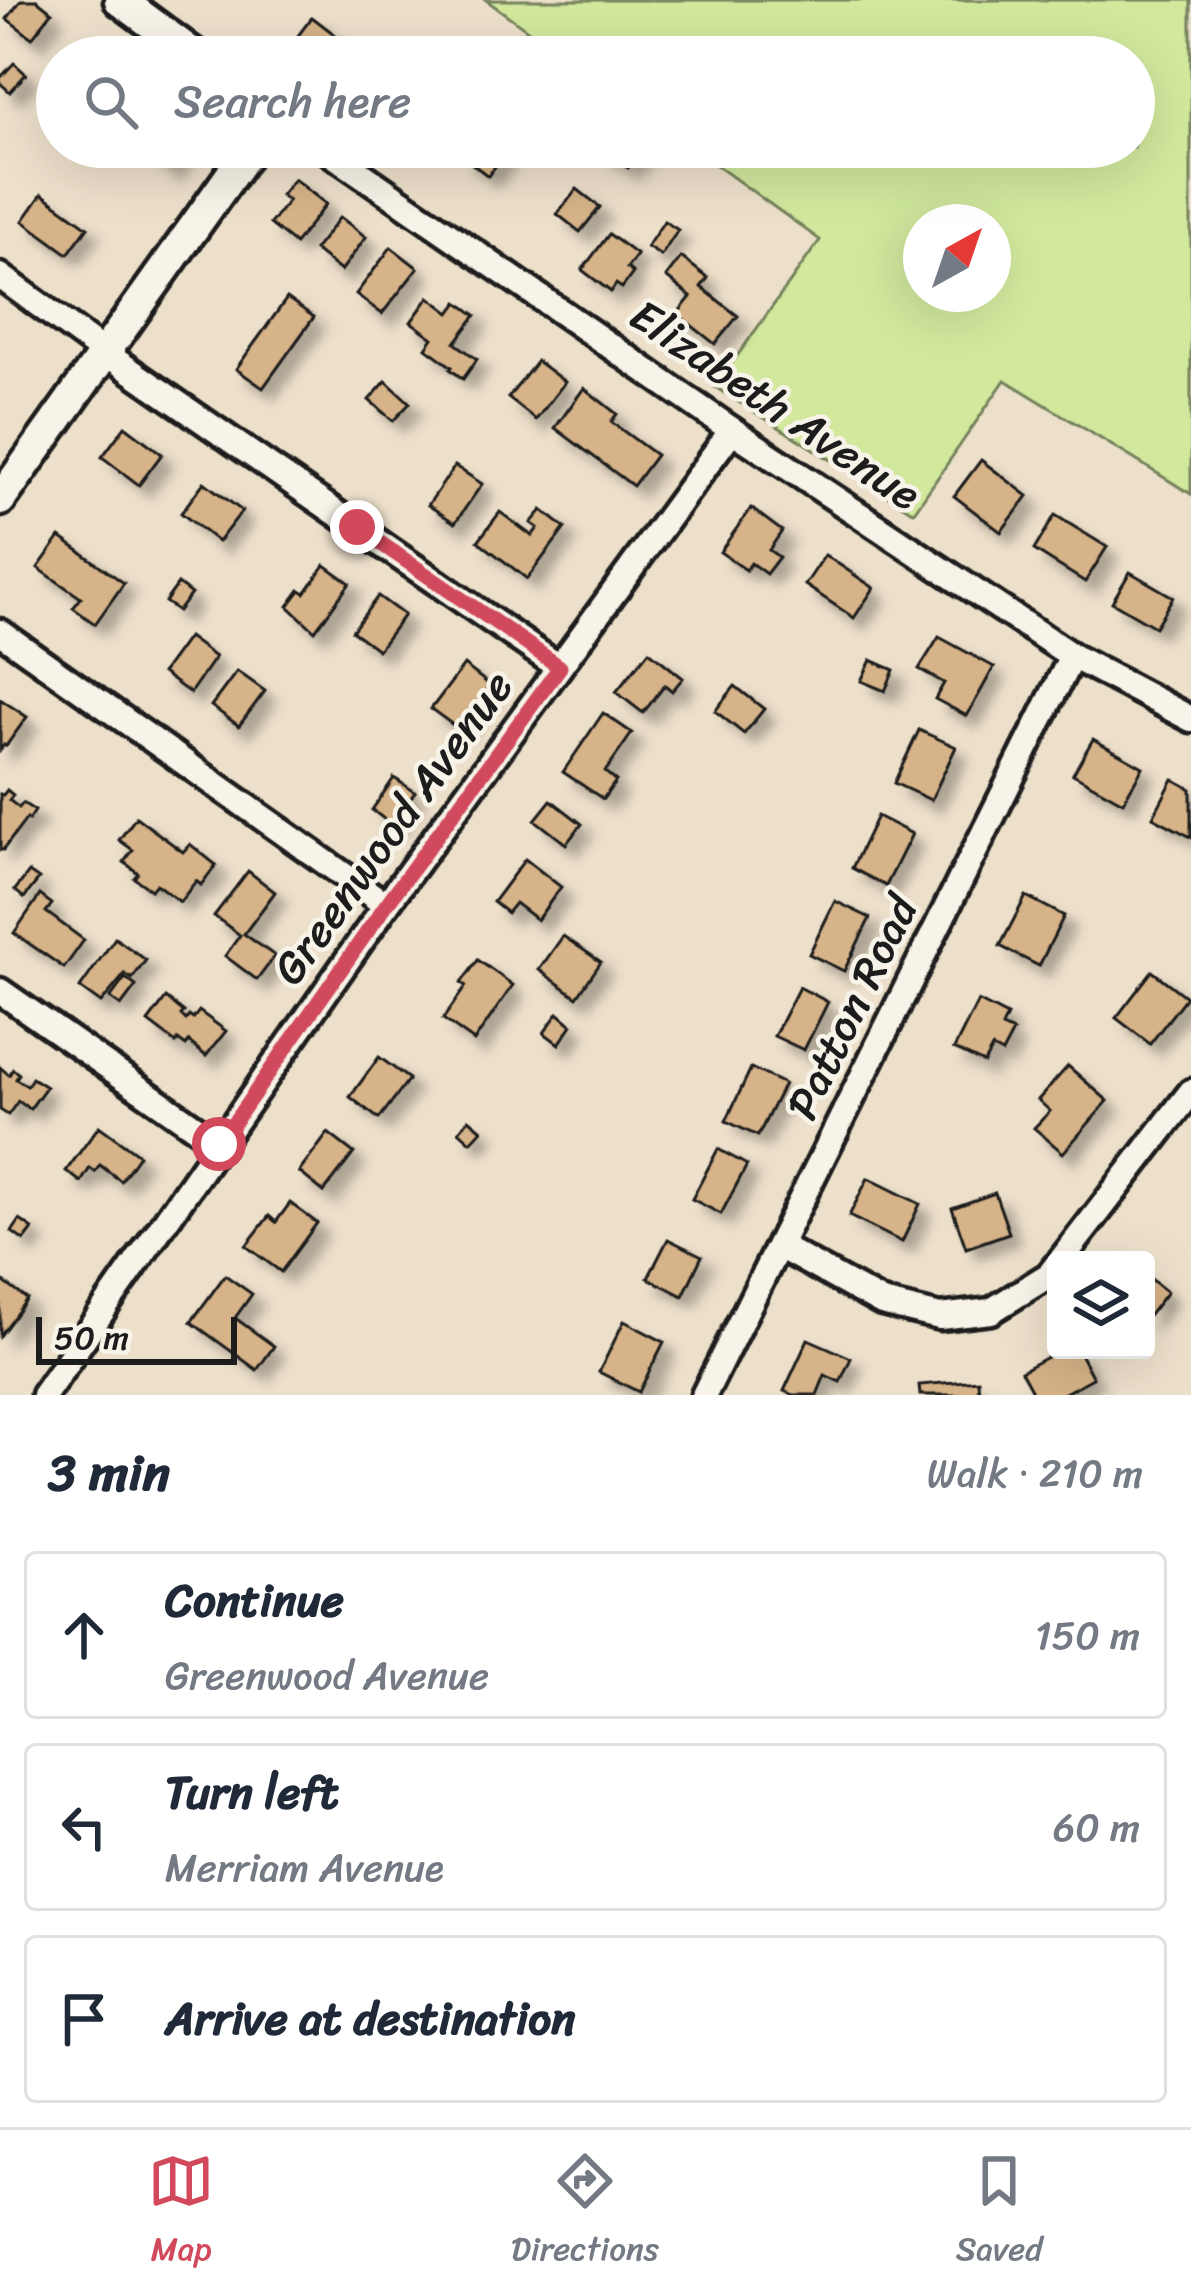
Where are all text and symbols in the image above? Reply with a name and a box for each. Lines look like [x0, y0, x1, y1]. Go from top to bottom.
search box [36, 36, 1155, 168]
text: Search here [174, 62, 411, 142]
icon: search [78, 69, 144, 135]
north arrow [903, 204, 1011, 312]
street label: Elizabeth Avenue [613, 277, 938, 533]
route end [330, 500, 384, 554]
street label: Greenwood Avenue [251, 653, 535, 1002]
street label: Patton Road [763, 878, 942, 1134]
route start [192, 1117, 246, 1171]
map controls [1047, 1251, 1155, 1359]
button: layers [1047, 1251, 1155, 1359]
text: 50 m [54, 1309, 129, 1367]
scale bar [36, 1311, 237, 1364]
text: 3 min [48, 1428, 170, 1518]
text: Walk · 210 m [927, 1439, 1143, 1508]
text: Continue [165, 1561, 344, 1641]
text: 150 m [1035, 1601, 1140, 1670]
icon: ahead [51, 1602, 117, 1668]
text: Greenwood Avenue [165, 1641, 489, 1710]
text: Turn left [165, 1753, 338, 1833]
text: 60 m [1053, 1793, 1140, 1862]
icon: left [51, 1794, 117, 1860]
text: Merriam Avenue [165, 1833, 444, 1902]
text: Arrive at destination [165, 1979, 575, 2059]
icon: arrive [51, 1986, 117, 2052]
tab: Map [148, 2148, 214, 2278]
tab: Directions [511, 2148, 659, 2278]
tab: Saved [956, 2148, 1043, 2278]

